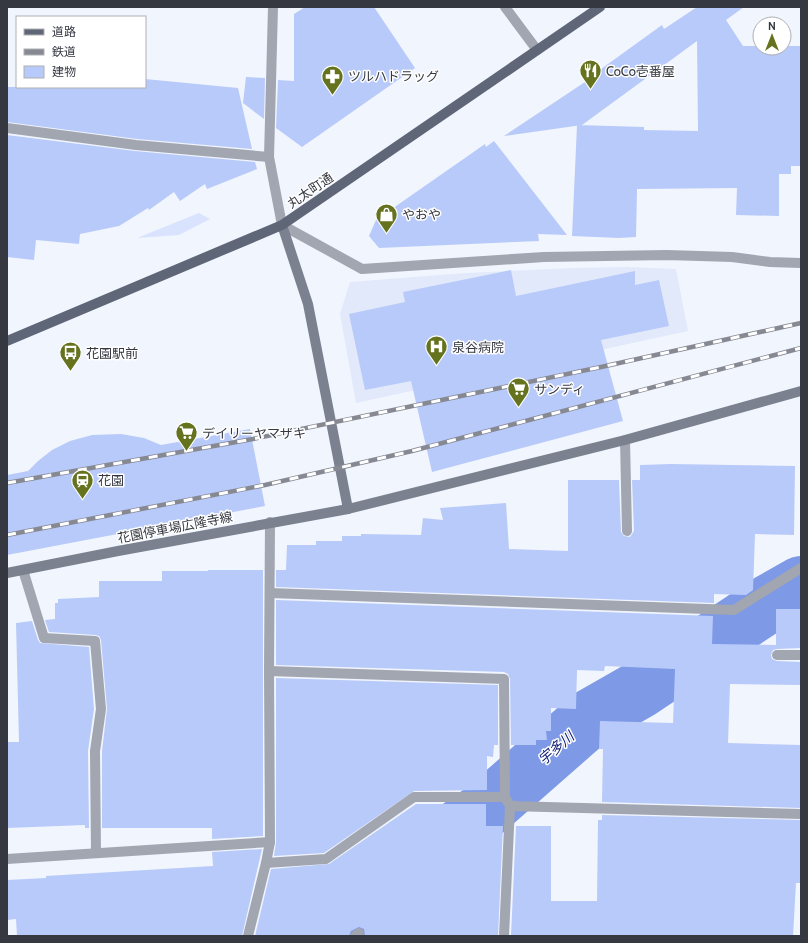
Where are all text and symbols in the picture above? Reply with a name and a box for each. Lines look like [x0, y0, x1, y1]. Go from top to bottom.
legend [16, 16, 146, 88]
north arrow [752, 16, 792, 56]
text: N [768, 19, 776, 33]
text: 道路 [52, 24, 76, 39]
text: 鉄道 [52, 44, 76, 59]
restaurant icon: CoCo壱番屋 [577, 58, 603, 91]
pharmacy icon: ツルハドラッグ [319, 63, 345, 96]
place label: CoCo壱番屋 [606, 63, 675, 79]
text: 建物 [52, 64, 76, 79]
place label: ツルハドラッグ [348, 68, 439, 84]
street label: 丸太町通 [284, 169, 336, 211]
shop icon: やおや [373, 201, 399, 234]
place label: やおや [402, 206, 441, 222]
hospital icon: 泉谷病院 [423, 334, 449, 367]
place label: 泉谷病院 [452, 339, 504, 355]
bus stop icon: 花園駅前 [57, 340, 83, 373]
place label: 花園駅前 [86, 345, 138, 361]
supermarket icon: サンディ [506, 376, 532, 409]
place label: サンディ [534, 381, 585, 397]
supermarket icon: デイリーヤマザキ [173, 420, 199, 453]
place label: デイリーヤマザキ [202, 425, 306, 441]
station icon: 花園 [69, 467, 95, 500]
place label: 花園 [98, 472, 124, 488]
street label: 花園停車場広隆寺線 [116, 508, 234, 546]
water label: 宇多川 [534, 726, 579, 769]

